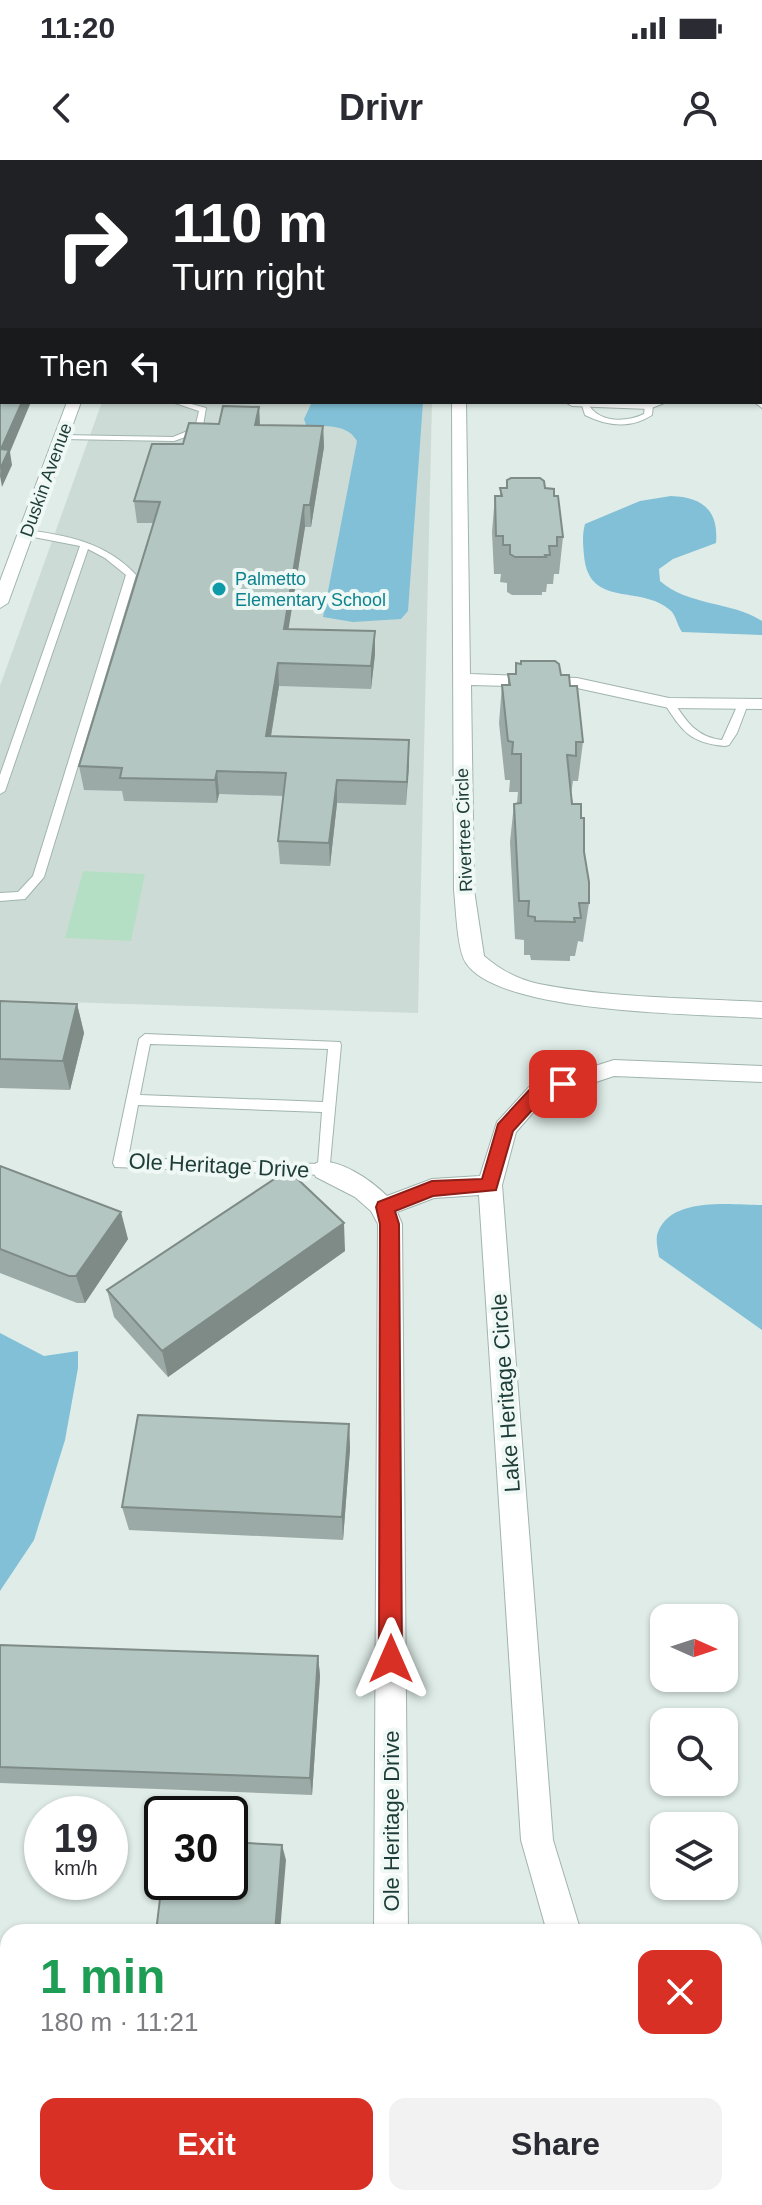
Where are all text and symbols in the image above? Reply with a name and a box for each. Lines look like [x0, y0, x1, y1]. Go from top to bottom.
text: 11:20 [40, 11, 115, 44]
icon: back [40, 86, 84, 130]
icon: person [678, 86, 722, 130]
text: Drivr [339, 87, 423, 128]
text: 110 m [172, 191, 328, 254]
icon: right [40, 192, 144, 296]
text: Turn right [172, 257, 325, 298]
icon: left [124, 344, 168, 388]
text: Then [40, 349, 108, 382]
street label: Duskin Avenue [16, 420, 76, 540]
place label: Palmetto Elementary School [235, 569, 386, 610]
marker: Palmetto Elementary School [210, 580, 228, 598]
street label: Rivertree Circle [452, 768, 476, 892]
pin [529, 1050, 597, 1118]
icon: arrive [541, 1062, 585, 1106]
street label: Ole Heritage Drive [128, 1148, 310, 1183]
street label: Lake Heritage Circle [486, 1293, 525, 1493]
north arrow [650, 1604, 738, 1692]
map controls [650, 1604, 738, 1900]
position arrow [349, 1617, 433, 1701]
button: search [650, 1708, 738, 1796]
street label: Ole Heritage Drive [379, 1731, 404, 1911]
speed limit sign: 30 [144, 1796, 248, 1900]
button: layers [650, 1812, 738, 1900]
text: 19 [54, 1816, 98, 1860]
text: km/h [54, 1857, 98, 1879]
text: 1 min [40, 1950, 165, 2003]
button: close [638, 1950, 722, 2034]
text: 180 m · 11:21 [40, 2007, 199, 2037]
button: Exit [40, 2098, 373, 2190]
button: Share [389, 2098, 722, 2190]

